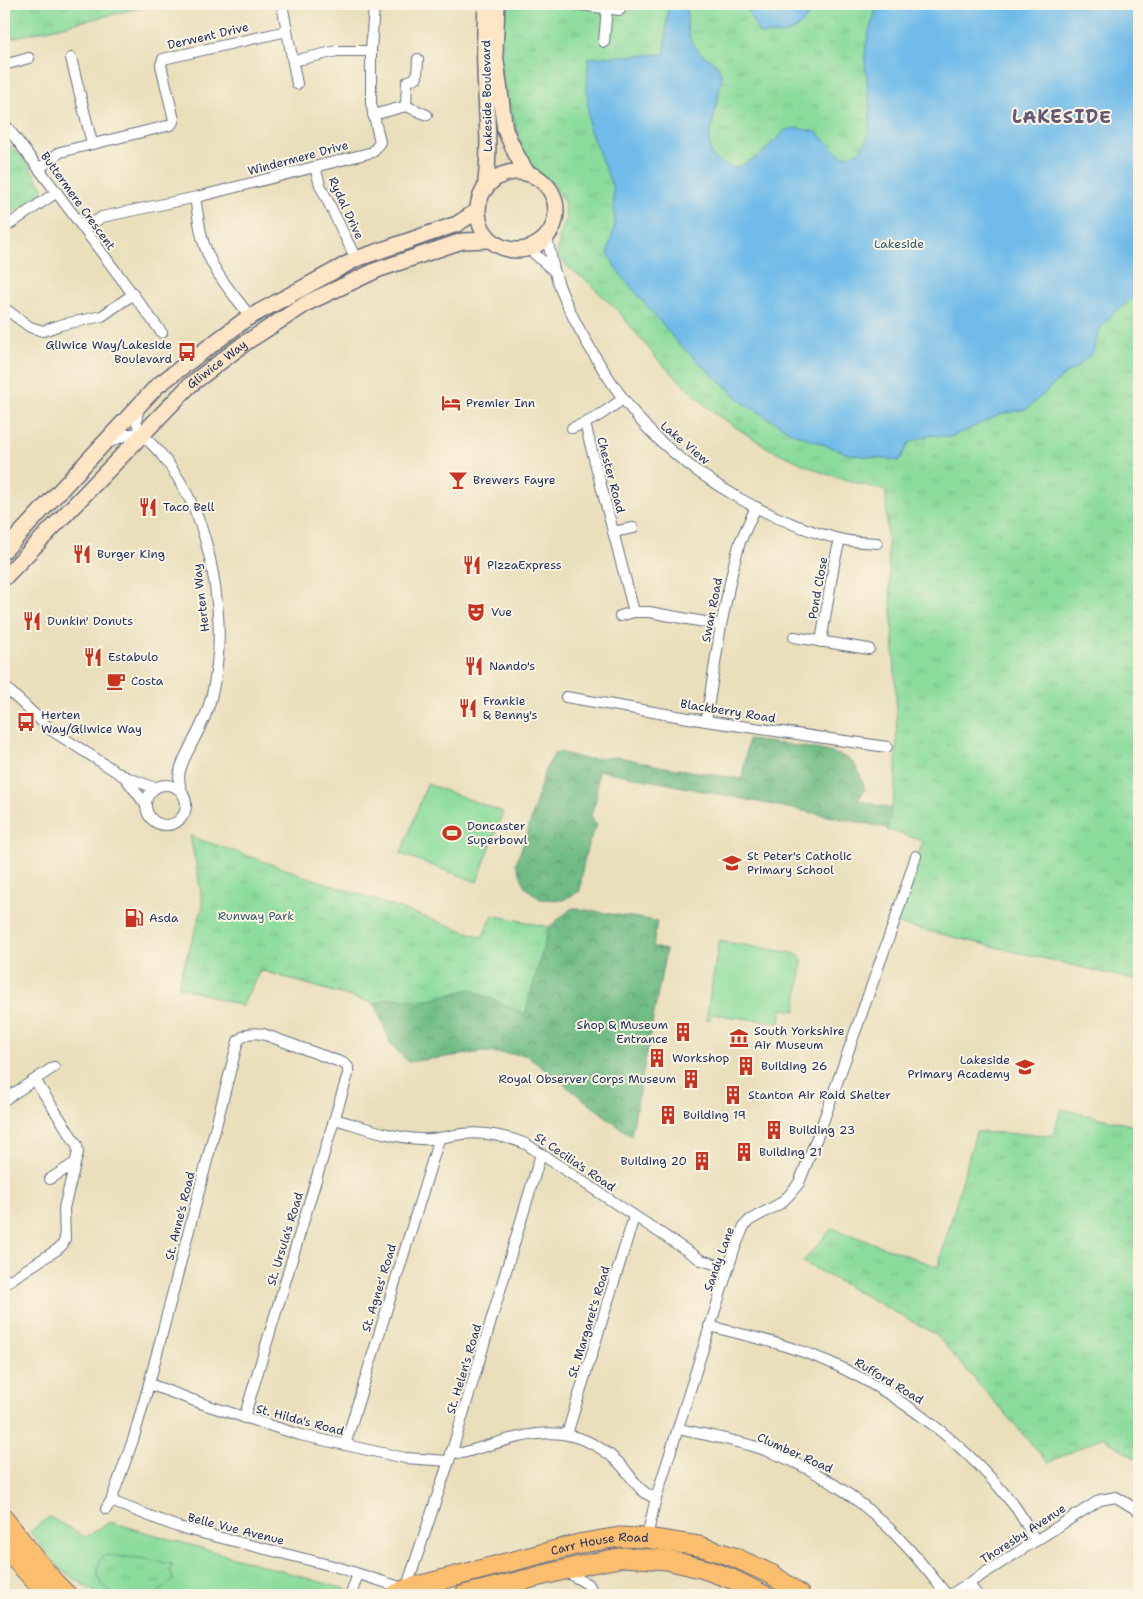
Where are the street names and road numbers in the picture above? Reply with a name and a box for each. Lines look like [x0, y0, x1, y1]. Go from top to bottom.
street label: Derwent Drive [166, 19, 250, 53]
street label: Lakeside Boulevard [478, 40, 496, 152]
street label: Windermere Drive [246, 137, 350, 179]
street label: Buttermere Crescent [37, 149, 119, 253]
street label: Rydal Drive [325, 174, 368, 242]
street label: Gliwice Way [184, 336, 250, 392]
street label: Lake View [657, 418, 713, 469]
street label: Chester Road [593, 435, 629, 515]
street label: Pond Close [805, 555, 831, 621]
street label: Herten Way [189, 563, 213, 633]
street label: Swan Road [698, 576, 726, 644]
street label: Blackberry Road [679, 696, 777, 726]
street label: St Cecilia's Road [531, 1129, 619, 1195]
street label: St. Anne's Road [161, 1170, 199, 1262]
street label: St. Ursula's Road [263, 1190, 307, 1288]
street label: Sandy Lane [700, 1224, 738, 1294]
street label: St. Agnes' Road [358, 1242, 400, 1334]
street label: St. Margaret's Road [564, 1264, 614, 1380]
street label: St. Helen's Road [443, 1322, 485, 1416]
street label: Rufford Road [852, 1354, 927, 1408]
street label: St. Hilda's Road [254, 1401, 346, 1440]
street label: Clumber Road [755, 1429, 836, 1477]
street label: Thoresby Avenue [977, 1500, 1069, 1568]
street label: Belle Vue Avenue [186, 1509, 286, 1549]
street label: Carr House Road [549, 1529, 649, 1559]

